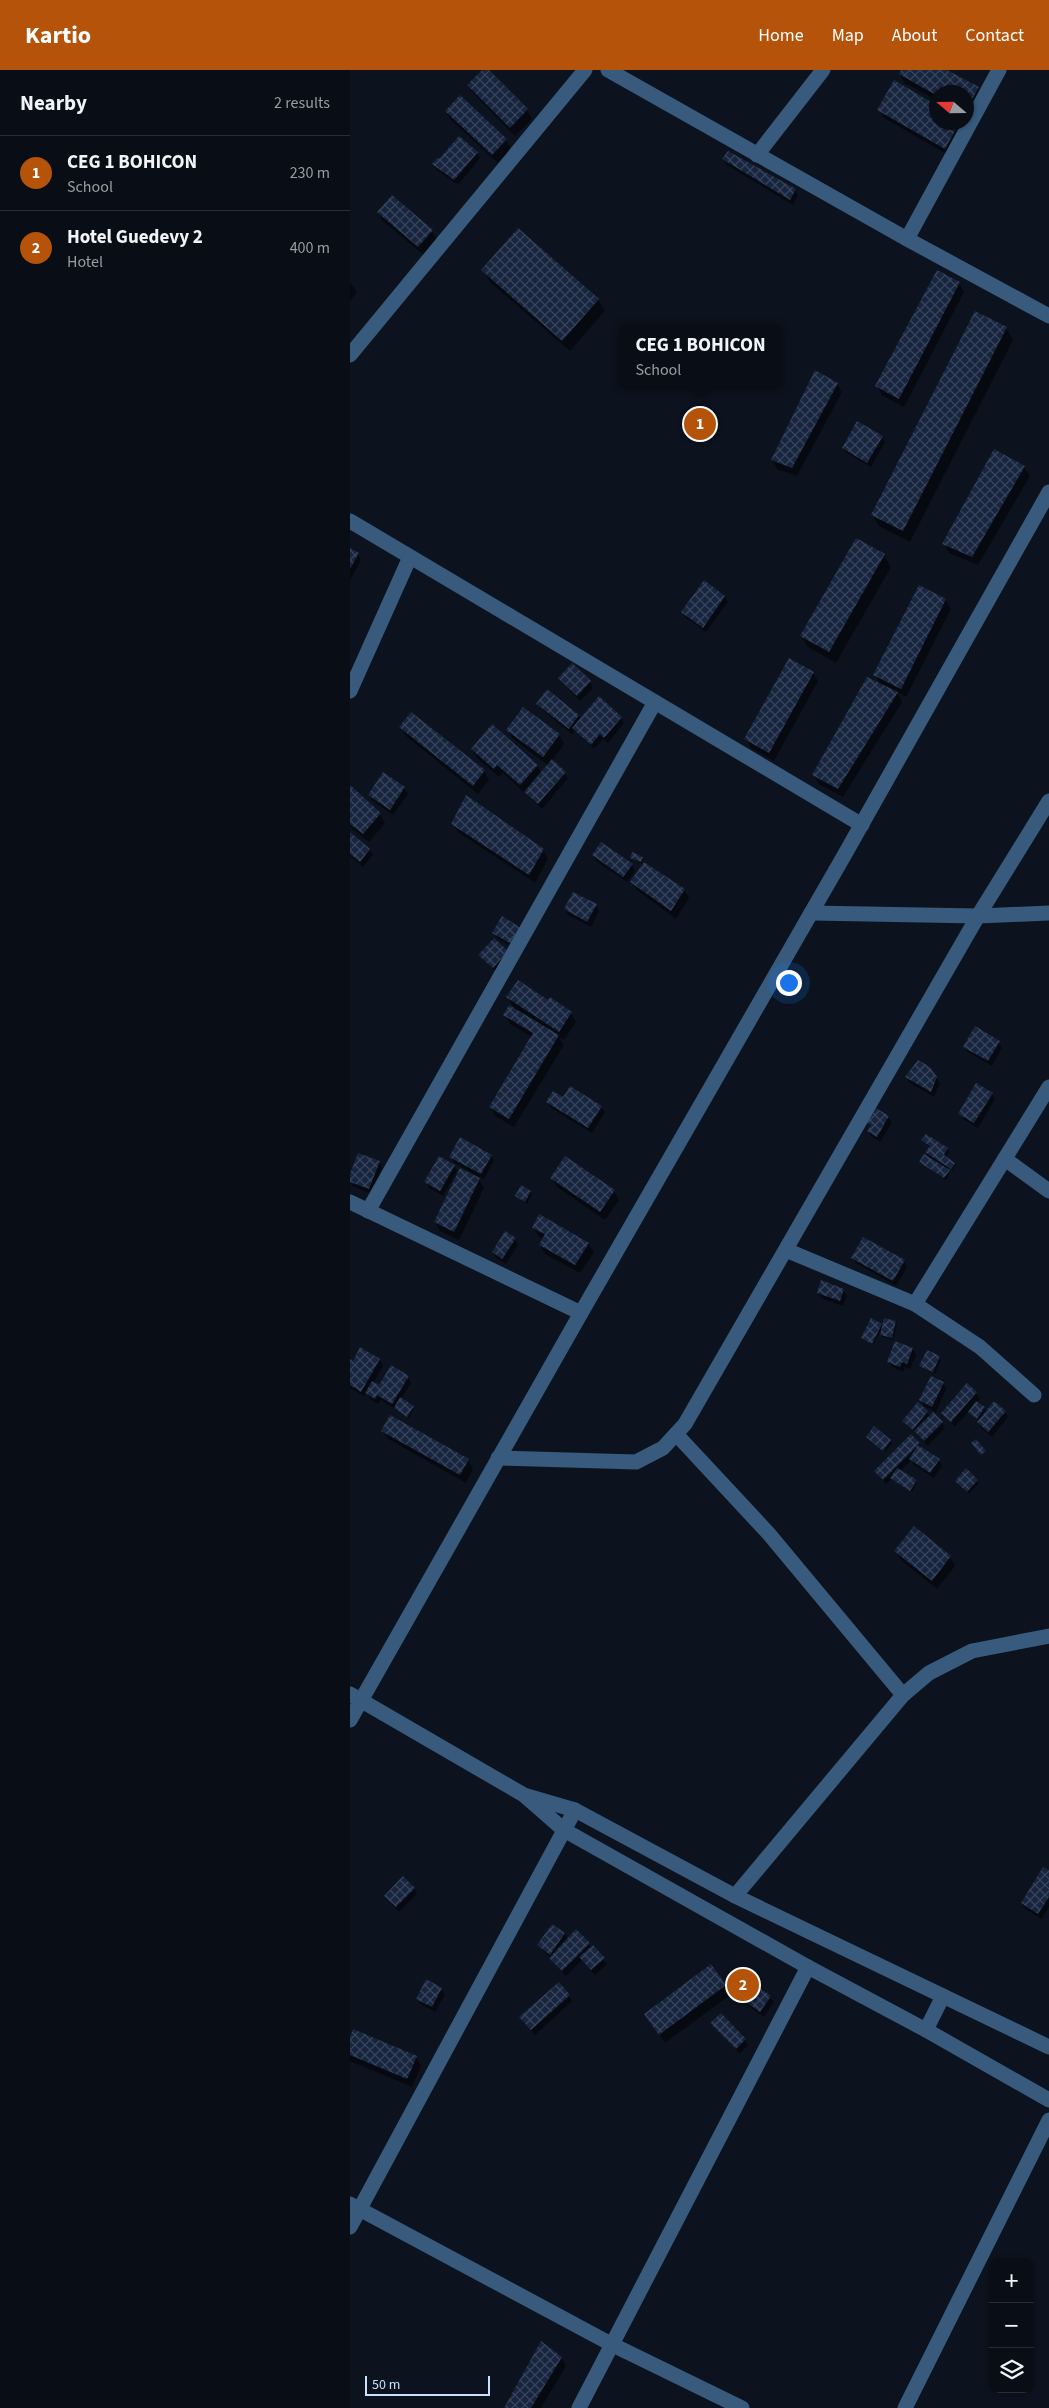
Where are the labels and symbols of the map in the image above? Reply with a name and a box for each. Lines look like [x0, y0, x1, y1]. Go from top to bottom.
north arrow [929, 85, 974, 130]
pin: 1 [684, 405, 716, 443]
your location [776, 970, 802, 996]
pin: 2 [727, 1966, 759, 2004]
scale bar [365, 2373, 490, 2396]

